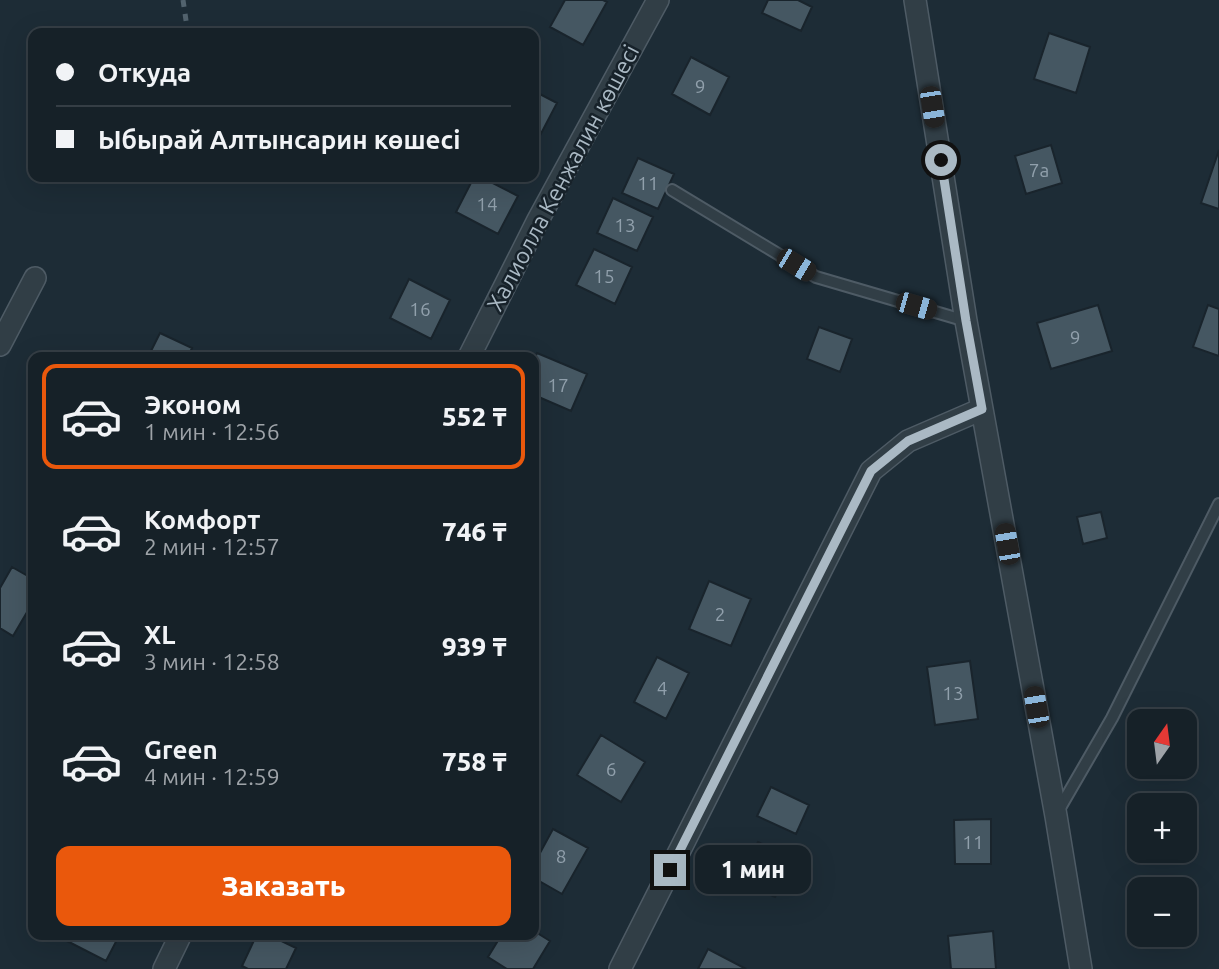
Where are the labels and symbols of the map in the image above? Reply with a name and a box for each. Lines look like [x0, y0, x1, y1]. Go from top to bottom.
street label: Халиолла Кенжалин көшесі [482, 41, 643, 315]
house number: 9 [695, 75, 705, 97]
car [919, 85, 946, 129]
route start [925, 144, 957, 176]
house number: 7а [1029, 159, 1049, 181]
house number: 11 [637, 172, 659, 194]
house number: 14 [476, 193, 498, 215]
house number: 13 [614, 214, 636, 236]
car [773, 245, 820, 285]
house number: 15 [593, 265, 615, 287]
car [893, 290, 940, 322]
house number: 16 [409, 298, 431, 320]
house number: 9 [1070, 326, 1080, 348]
house number: 17 [547, 374, 569, 396]
car [994, 521, 1021, 567]
house number: 2 [715, 603, 725, 625]
house number: 4 [657, 677, 667, 699]
house number: 13 [942, 682, 964, 704]
car [1023, 684, 1050, 730]
north arrow [1127, 709, 1197, 779]
house number: 6 [606, 758, 616, 780]
house number: 11 [962, 831, 984, 853]
house number: 8 [556, 845, 566, 867]
callout: 1 мин [694, 846, 810, 894]
route end [654, 854, 686, 886]

